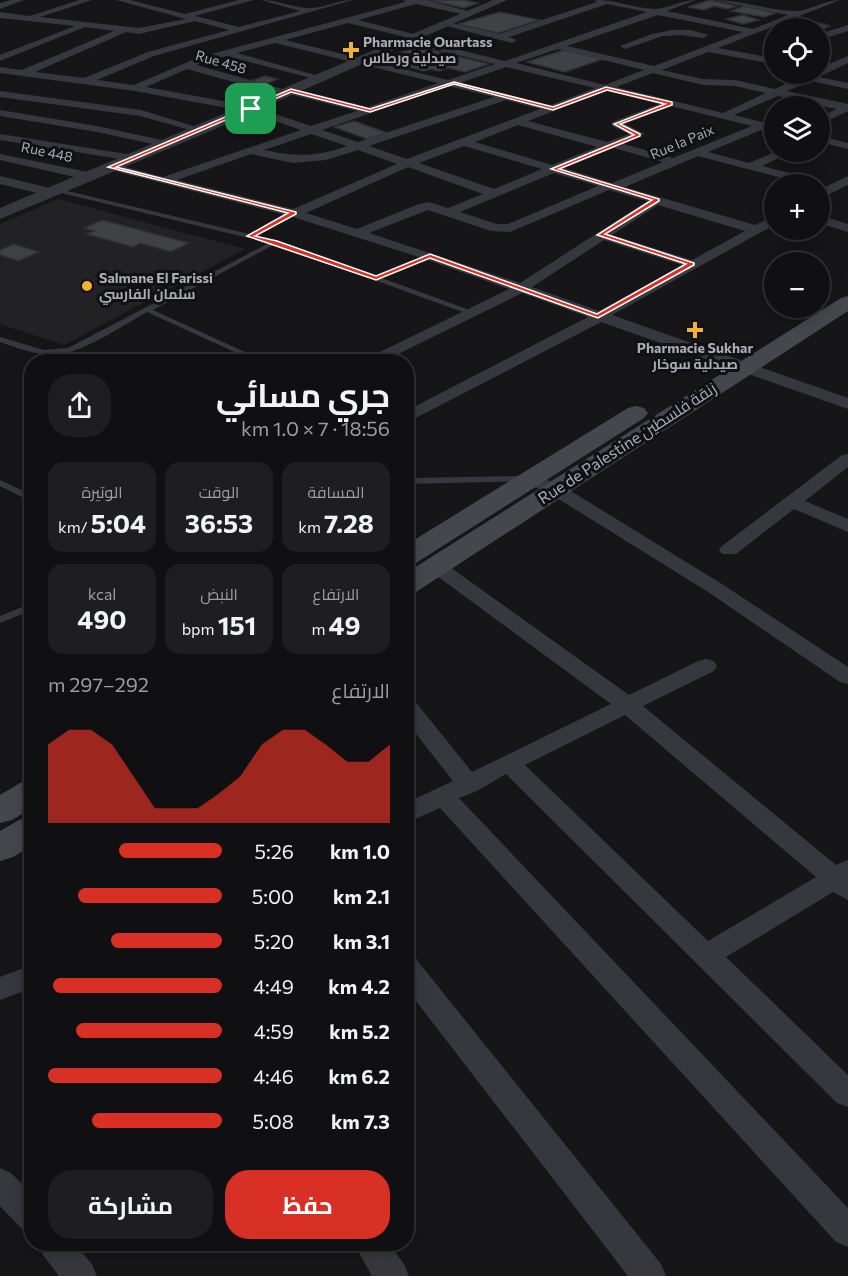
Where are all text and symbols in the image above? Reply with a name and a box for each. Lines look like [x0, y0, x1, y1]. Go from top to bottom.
map controls [764, 18, 830, 318]
button: locate [764, 18, 830, 84]
place label: Pharmacie Ouartass صيدلية ورطاس [363, 33, 493, 67]
marker: Pharmacie Ouartass صيدلية ورطاس [344, 43, 358, 57]
street label: Rue 458 [194, 46, 249, 77]
pin [225, 83, 276, 134]
icon: arrive [234, 92, 267, 125]
button: layers [764, 96, 830, 162]
street label: Rue la Paix [647, 120, 717, 163]
street label: Rue 448 [20, 138, 75, 165]
button: + [764, 174, 830, 240]
button: − [764, 252, 830, 318]
place label: Salmane El Farissi سلمان الفارسي [99, 269, 213, 305]
marker: Salmane El Farissi سلمان الفارسي [80, 279, 94, 293]
marker: Pharmacie Sukhar صيدلية سوخار [688, 323, 702, 337]
place label: Pharmacie Sukhar صيدلية سوخار [637, 339, 753, 373]
text: جري مسائي [216, 373, 390, 414]
button: share [48, 374, 111, 437]
street label: Rue de Palestine زنقة فلسطين [534, 378, 720, 509]
text: 18:56 · 7 × 1.0 km [241, 416, 390, 440]
text: الوتيرة [81, 482, 123, 501]
text: الوقت [199, 482, 239, 501]
text: المسافة [308, 482, 364, 501]
text: 5:04 [91, 507, 146, 538]
text: 36:53 [185, 507, 253, 538]
text: 7.28 [324, 507, 374, 538]
text: /km [58, 517, 91, 536]
text: km [298, 517, 324, 536]
text: kcal [88, 584, 116, 603]
text: النبض [200, 584, 238, 603]
text: الارتفاع [313, 584, 359, 603]
text: 490 [77, 603, 127, 634]
text: 151 [218, 609, 256, 640]
text: 49 [329, 609, 361, 640]
text: bpm [182, 619, 218, 638]
text: m [311, 619, 329, 638]
text: 292–297 m [48, 672, 149, 696]
text: الارتفاع [331, 678, 390, 702]
text: 5:26 [255, 839, 294, 863]
text: 1.0 km [330, 839, 390, 863]
text: 5:00 [252, 884, 294, 908]
text: 2.1 km [333, 884, 390, 908]
text: 5:20 [254, 929, 294, 953]
text: 3.1 km [333, 929, 390, 953]
text: 4:49 [253, 974, 294, 998]
text: 4.2 km [328, 974, 390, 998]
text: 4:59 [254, 1019, 294, 1043]
text: 5.2 km [329, 1019, 390, 1043]
text: 4:46 [253, 1064, 294, 1088]
text: 6.2 km [329, 1064, 390, 1088]
text: 5:08 [253, 1109, 294, 1133]
text: 7.3 km [331, 1109, 390, 1133]
button: مشاركة [48, 1170, 213, 1239]
button: حفظ [225, 1170, 390, 1239]

